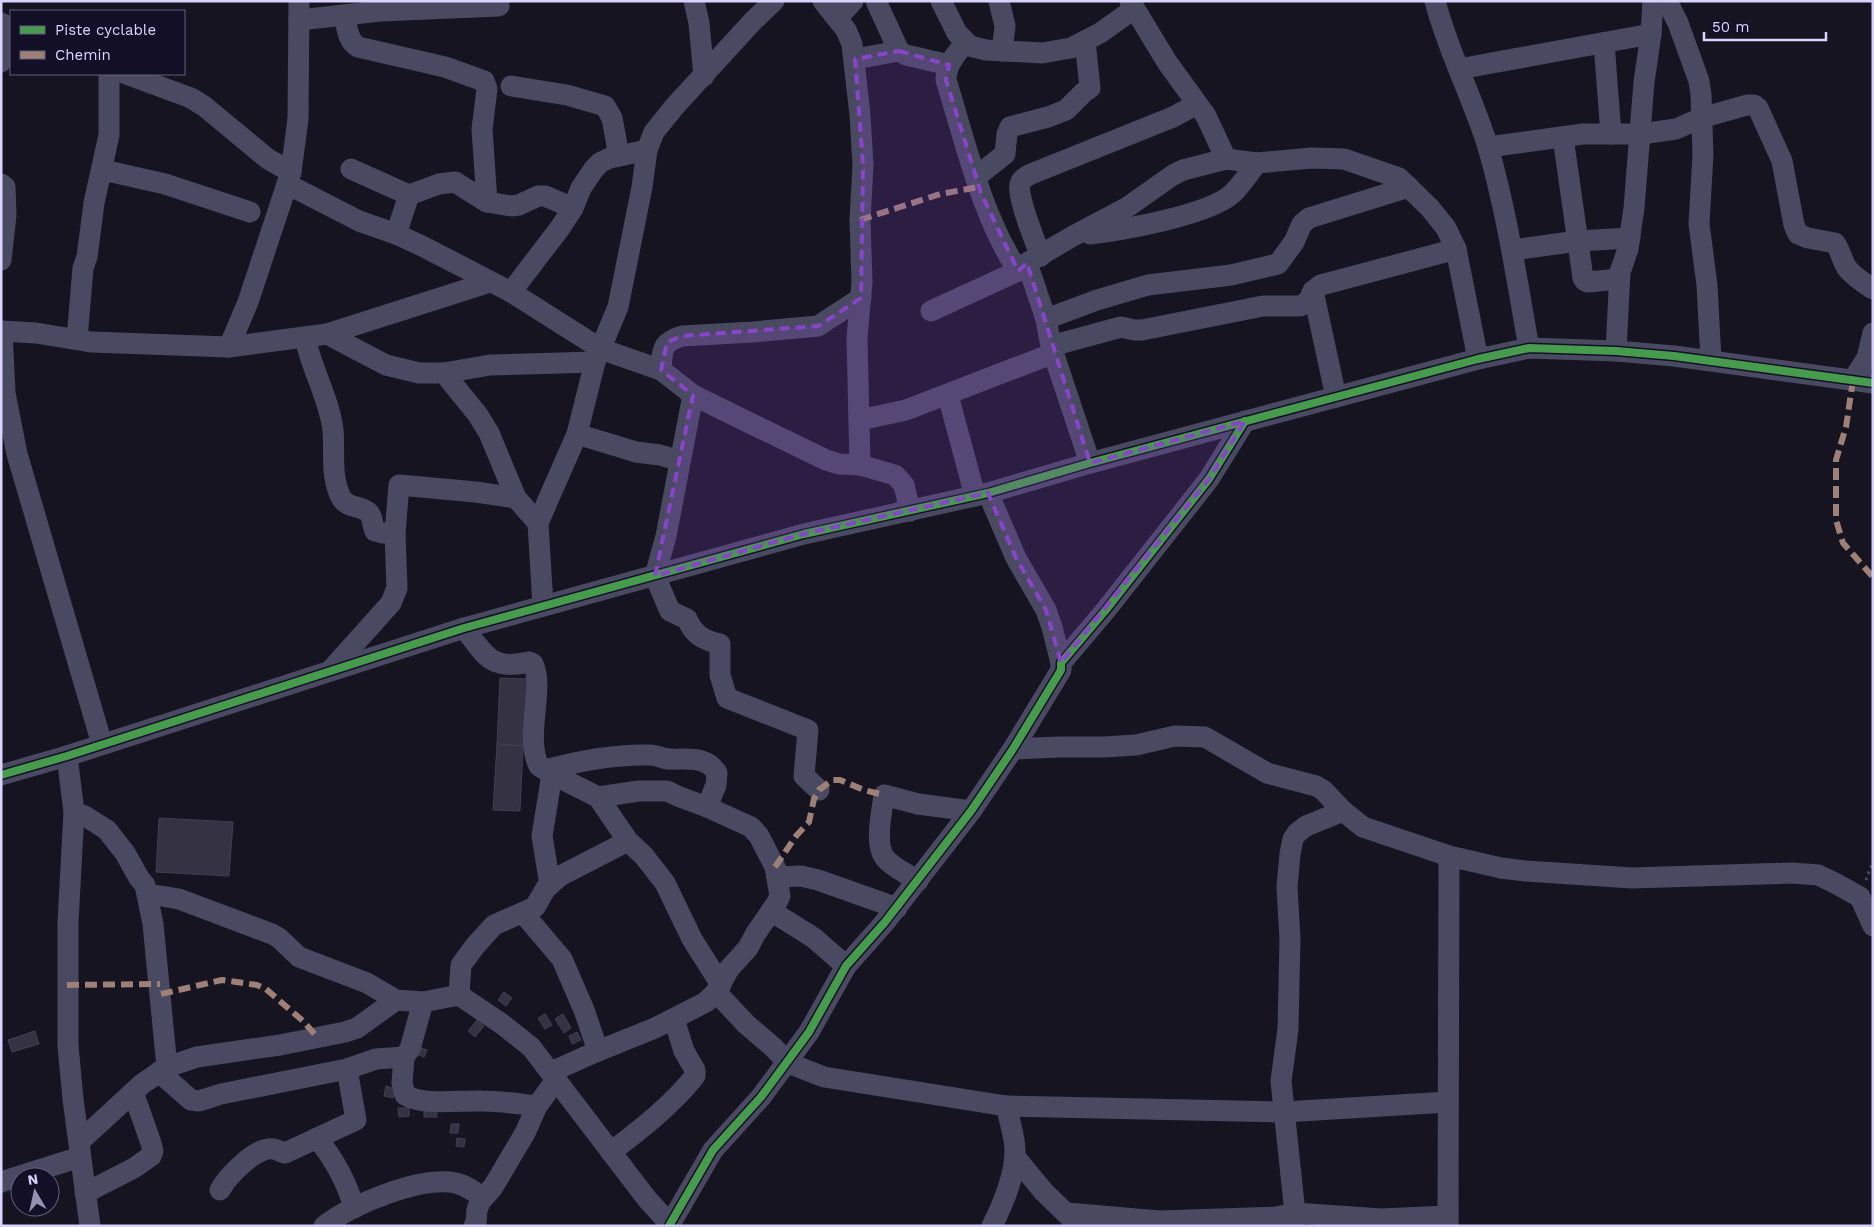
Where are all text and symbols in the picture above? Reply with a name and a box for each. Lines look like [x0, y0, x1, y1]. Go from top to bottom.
legend [10, 10, 185, 75]
scale bar [1704, 10, 1826, 42]
text: 50 m [1712, 18, 1749, 36]
text: Piste cyclable [55, 21, 156, 39]
text: Chemin [55, 46, 111, 64]
north arrow [10, 1167, 60, 1217]
text: N [27, 1170, 39, 1188]

